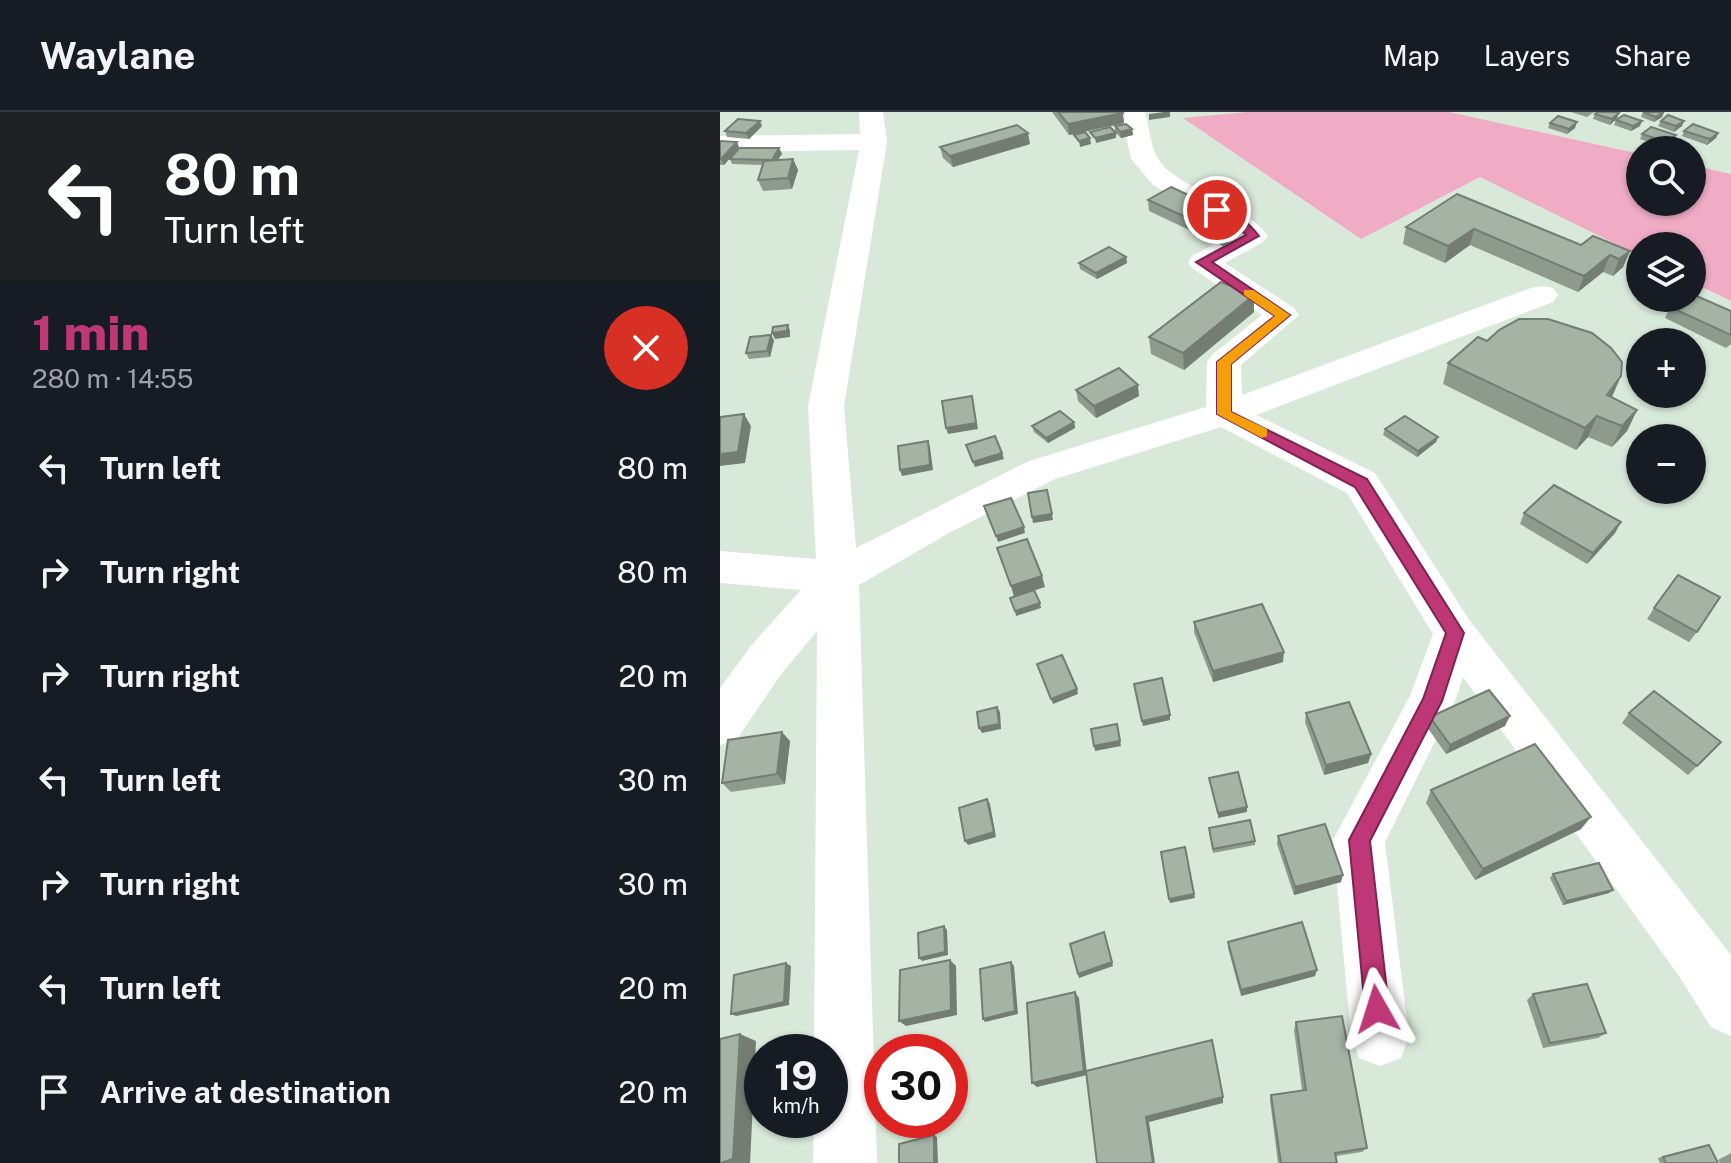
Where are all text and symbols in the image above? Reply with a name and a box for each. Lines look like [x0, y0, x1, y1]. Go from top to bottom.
text: Waylane [40, 33, 195, 78]
text: Map [1383, 39, 1440, 72]
text: Layers [1484, 39, 1570, 72]
text: Share [1614, 39, 1691, 72]
map controls [1626, 136, 1706, 504]
button: search [1626, 136, 1706, 216]
text: 80 m [164, 142, 300, 208]
icon: left [32, 144, 136, 248]
pin [1183, 176, 1251, 244]
icon: arrive [1195, 188, 1239, 232]
text: Turn left [164, 209, 305, 251]
button: layers [1626, 232, 1706, 312]
text: 1 min [32, 304, 149, 361]
button: close [604, 306, 688, 390]
button: + [1626, 328, 1706, 408]
text: 280 m · 14:55 [32, 363, 193, 394]
button: − [1626, 424, 1706, 504]
icon: left [32, 446, 76, 490]
text: Turn left [100, 450, 221, 486]
text: 80 m [617, 450, 688, 486]
icon: right [32, 550, 76, 594]
text: Turn right [100, 554, 240, 590]
text: 80 m [617, 554, 688, 590]
icon: right [32, 654, 76, 698]
text: Turn right [100, 658, 240, 694]
text: 20 m [619, 658, 688, 694]
icon: left [32, 758, 76, 802]
text: Turn left [100, 762, 221, 798]
text: 30 m [618, 762, 688, 798]
icon: right [32, 862, 76, 906]
text: Turn right [100, 866, 240, 902]
text: 30 m [618, 866, 688, 902]
icon: left [32, 966, 76, 1010]
position arrow [1335, 967, 1419, 1051]
text: Turn left [100, 970, 221, 1006]
text: 20 m [619, 970, 688, 1006]
speed limit sign: 30 [864, 1034, 968, 1138]
text: 19 [774, 1052, 818, 1099]
icon: arrive [32, 1070, 76, 1114]
text: Arrive at destination [100, 1074, 391, 1110]
text: 20 m [619, 1074, 688, 1110]
text: km/h [772, 1094, 820, 1118]

